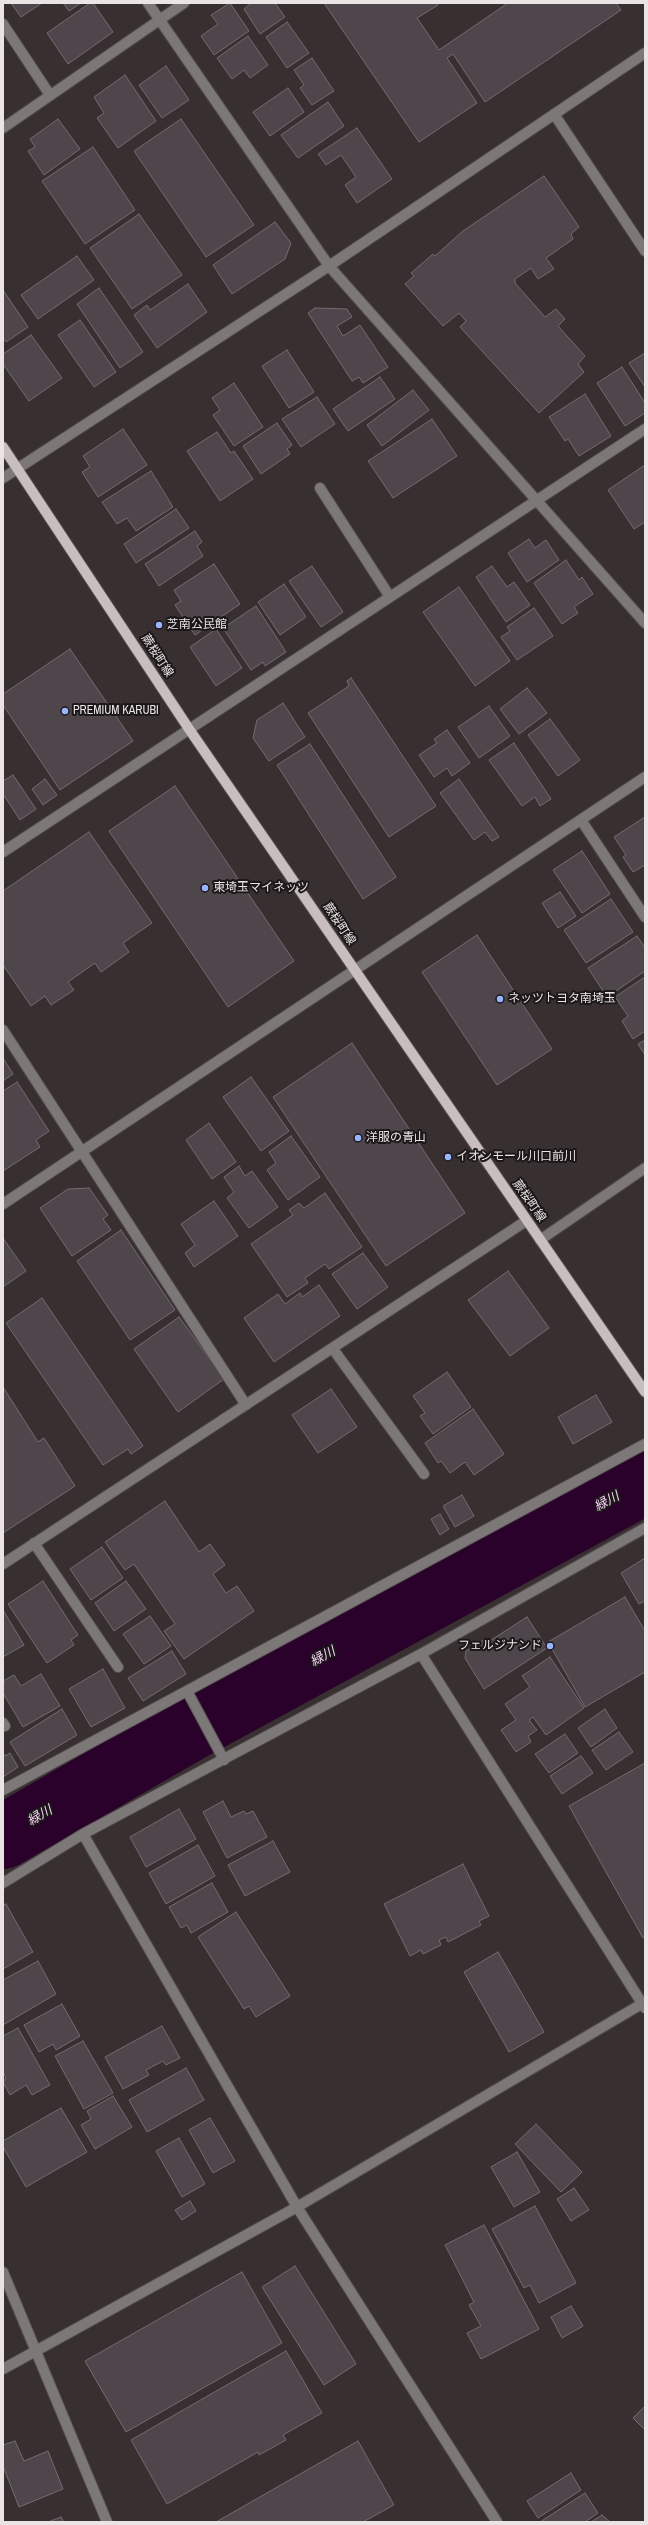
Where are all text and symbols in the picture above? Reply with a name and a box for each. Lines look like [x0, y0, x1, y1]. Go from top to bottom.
place label: 芝南公民館 [167, 618, 227, 632]
marker: 芝南公民館 [154, 620, 164, 630]
street label: 蕨桜町線 [138, 632, 176, 680]
place label: PREMIUM KARUBI [73, 704, 159, 718]
marker: PREMIUM KARUBI [60, 706, 70, 716]
place label: 東埼玉マイネッツ [213, 881, 309, 895]
marker: 東埼玉マイネッツ [200, 883, 210, 893]
street label: 蕨桜町線 [320, 900, 358, 948]
place label: ネッツトヨタ南埼玉 [508, 992, 616, 1006]
marker: ネッツトヨタ南埼玉 [495, 994, 505, 1004]
place label: 洋服の青山 [366, 1131, 426, 1145]
marker: 洋服の青山 [353, 1133, 363, 1143]
place label: イオンモール川口前川 [456, 1150, 576, 1164]
marker: イオンモール川口前川 [443, 1152, 453, 1162]
street label: 蕨桜町線 [509, 1177, 549, 1225]
water label: 緑川 [592, 1489, 622, 1515]
place label: フェルジナンド [458, 1639, 542, 1653]
marker: フェルジナンド [545, 1641, 555, 1651]
water label: 緑川 [308, 1644, 338, 1670]
water label: 緑川 [25, 1803, 55, 1829]

